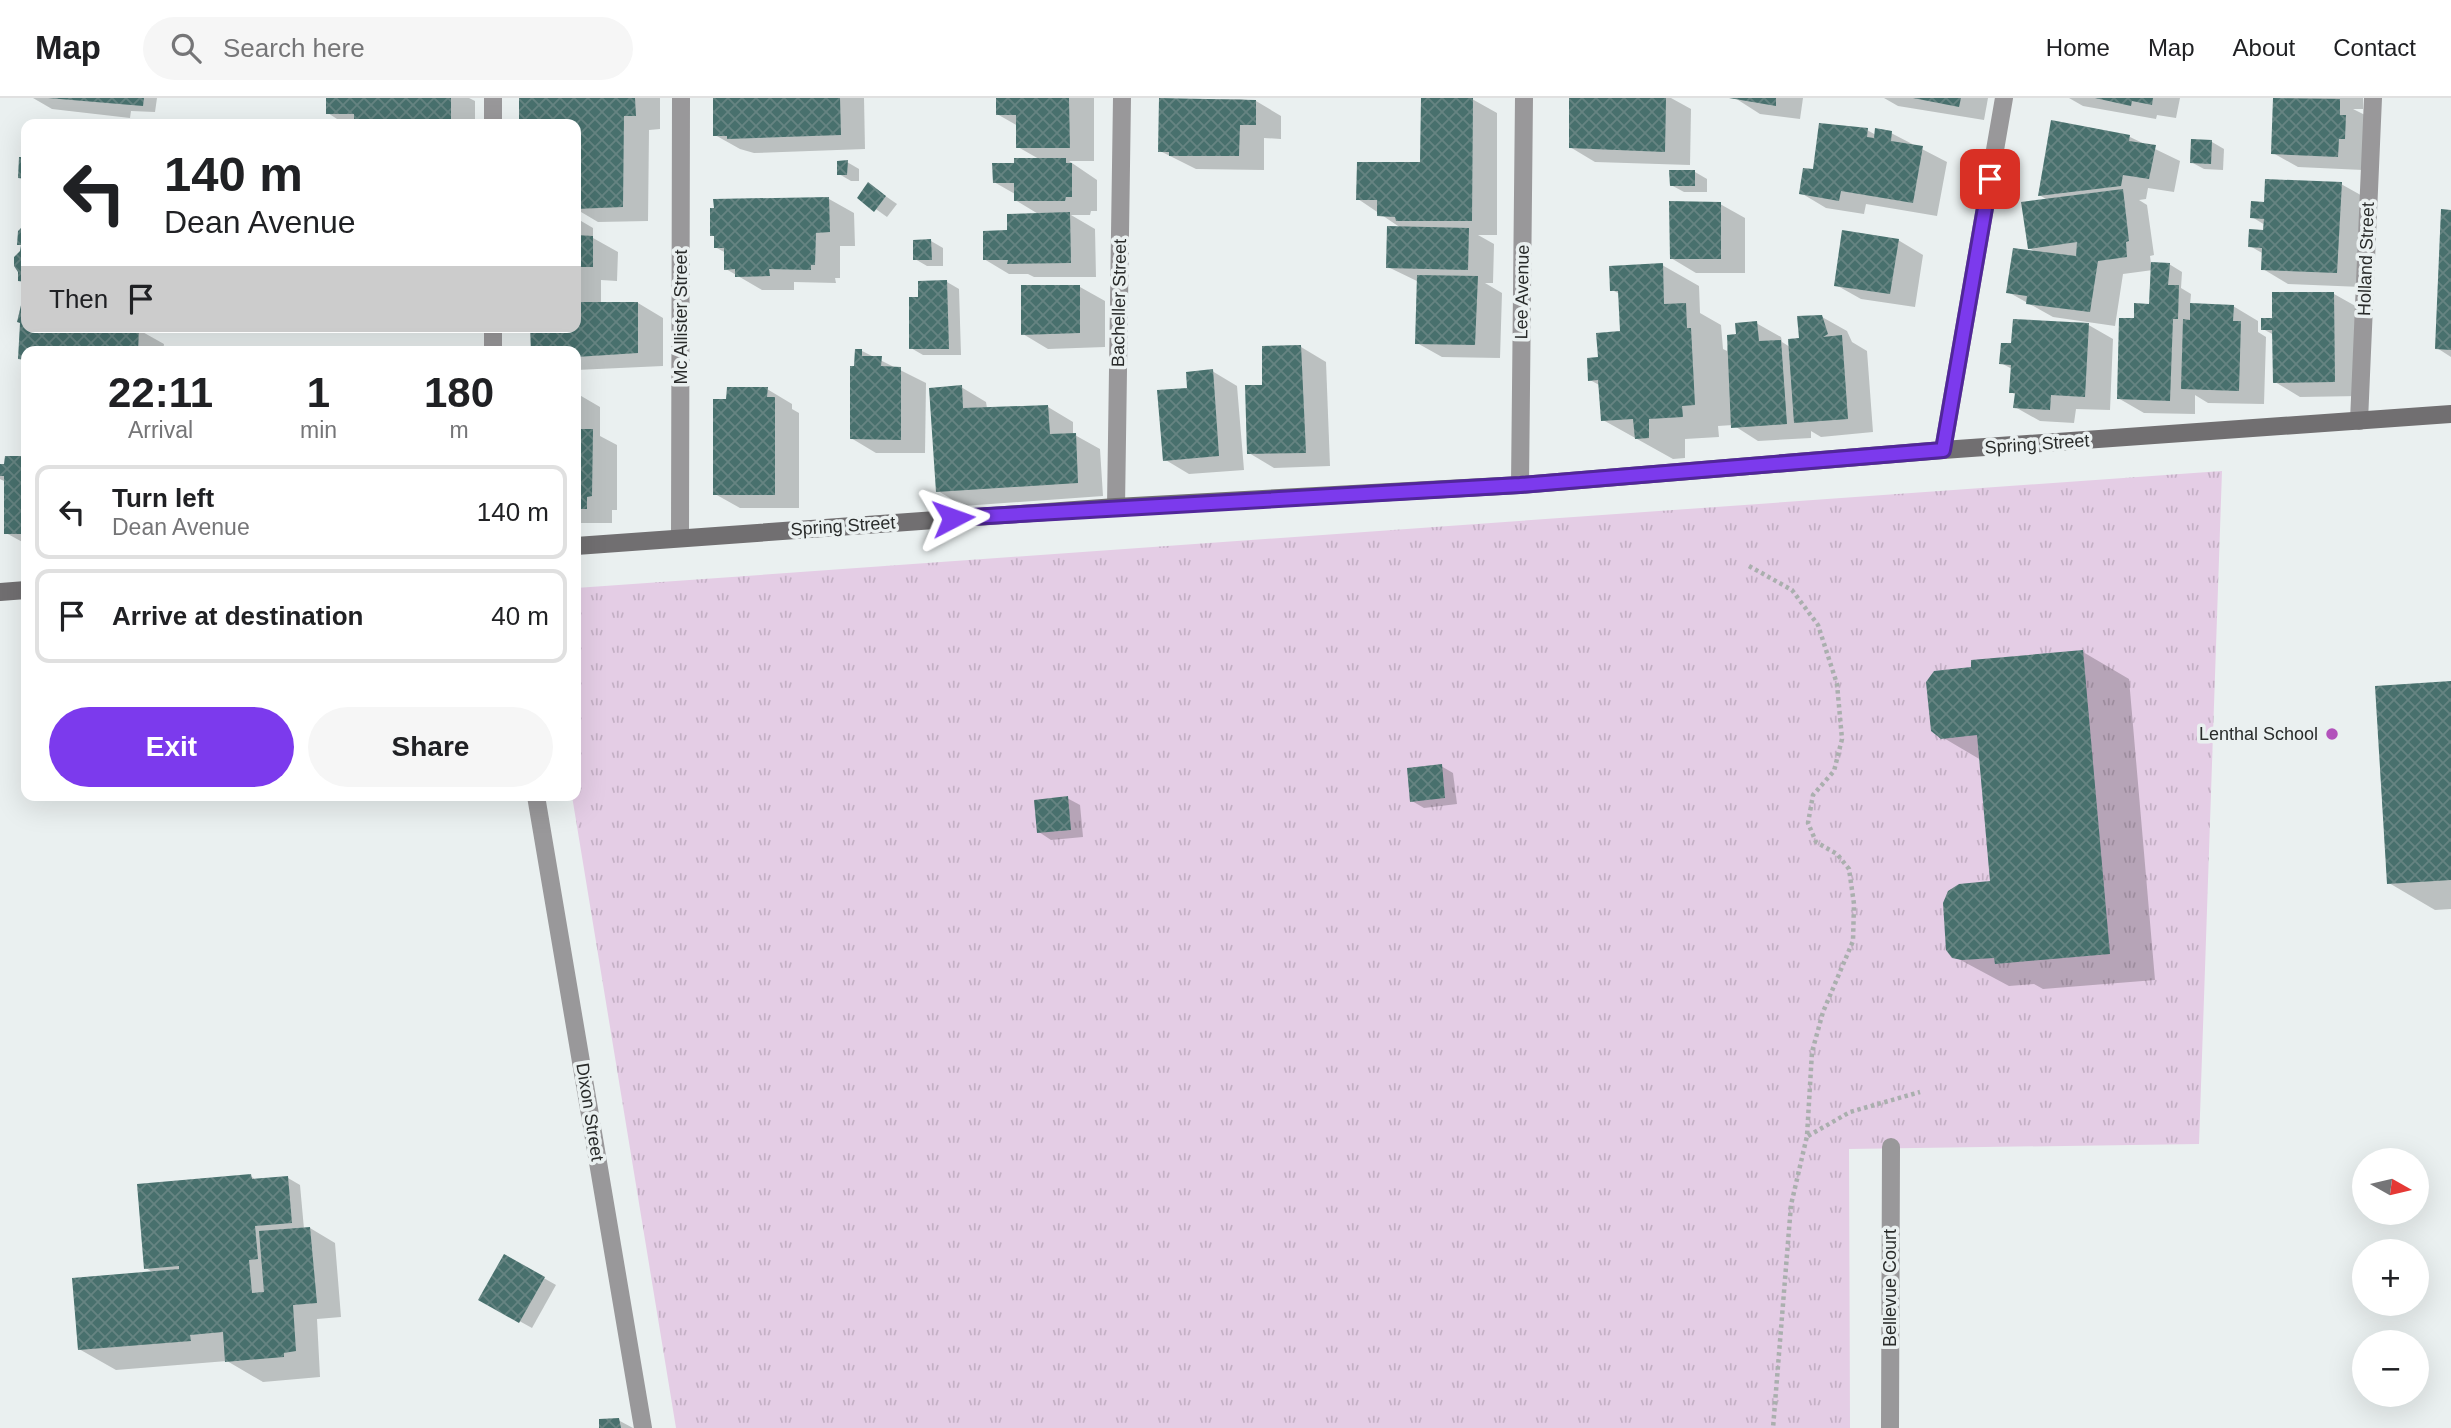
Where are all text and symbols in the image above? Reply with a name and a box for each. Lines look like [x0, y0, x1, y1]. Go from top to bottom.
search box [143, 17, 633, 80]
text: Map [35, 29, 101, 66]
icon: search [167, 29, 205, 67]
text: Search here [223, 33, 365, 63]
text: Home [2046, 34, 2110, 61]
text: Map [2148, 34, 2195, 61]
text: About [2233, 34, 2295, 61]
text: Contact [2333, 34, 2416, 61]
icon: left [49, 147, 140, 238]
text: 140 m [164, 147, 303, 201]
pin [1960, 149, 2020, 209]
icon: arrive [1971, 160, 2009, 198]
street label: Holland Street [2354, 202, 2378, 316]
text: Dean Avenue [164, 204, 356, 240]
street label: Bacheller Street [1108, 239, 1130, 367]
street label: Lee Avenue [1511, 244, 1533, 340]
street label: Mc Allister Street [671, 249, 691, 385]
icon: arrive [122, 280, 160, 318]
text: Then [49, 284, 108, 314]
text: 22:11 [108, 369, 213, 416]
text: 1 [307, 369, 330, 416]
text: 180 [424, 369, 494, 416]
text: Arrival [128, 417, 193, 443]
text: min [300, 417, 337, 443]
text: m [449, 417, 469, 443]
street label: Spring Street [1984, 430, 2090, 458]
position arrow [916, 481, 990, 555]
text: Turn left [112, 483, 214, 513]
icon: left [53, 493, 91, 531]
text: 140 m [477, 497, 549, 527]
street label: Spring Street [790, 512, 896, 540]
text: Dean Avenue [112, 514, 250, 540]
icon: arrive [53, 597, 91, 635]
text: Arrive at destination [112, 601, 363, 631]
text: 40 m [491, 601, 549, 631]
button: Exit [49, 707, 294, 787]
button: Share [308, 707, 553, 787]
place label: Lenthal School [2199, 724, 2318, 744]
marker: Lenthal School [2324, 726, 2340, 742]
street label: Dixon Street [572, 1062, 608, 1162]
north arrow [2352, 1148, 2429, 1225]
map controls [2352, 1148, 2429, 1407]
street label: Bellevue Court [1880, 1229, 1900, 1347]
button: + [2352, 1239, 2429, 1316]
button: − [2352, 1330, 2429, 1407]

